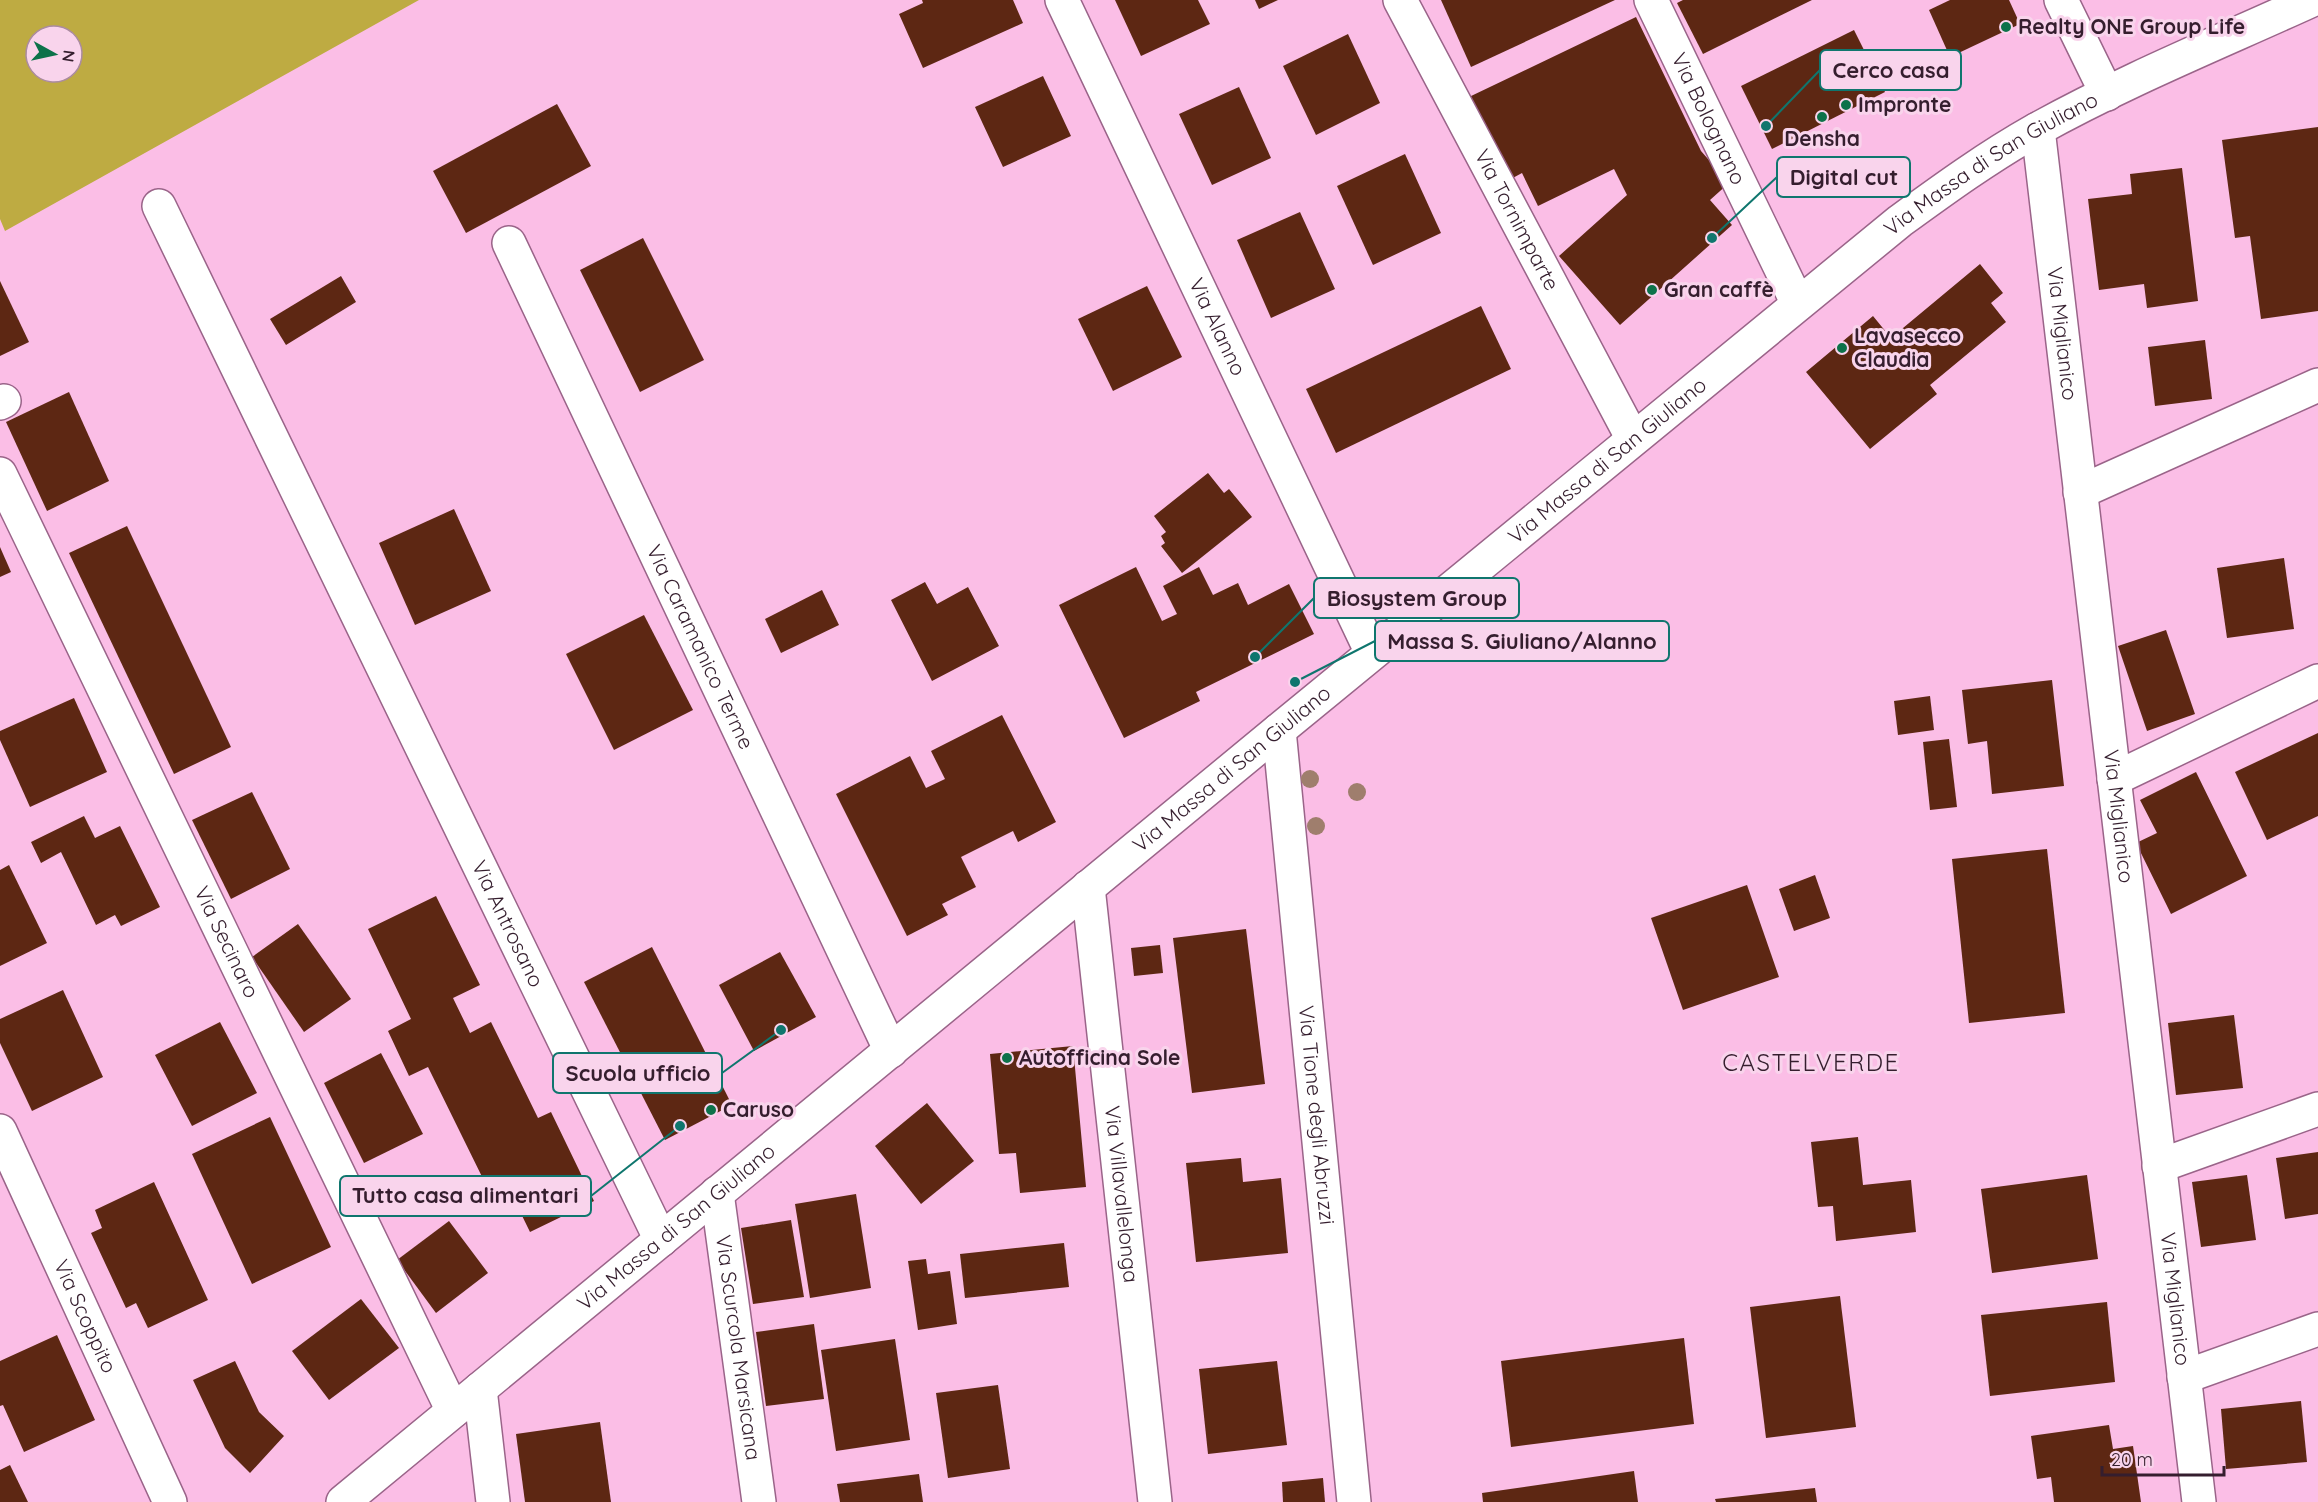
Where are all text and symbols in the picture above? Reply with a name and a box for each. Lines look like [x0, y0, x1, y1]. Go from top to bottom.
place label: Realty ONE Group Life [2018, 13, 2245, 39]
marker: Realty ONE Group Life [1999, 20, 2013, 34]
north arrow [24, 24, 84, 84]
street label: Via Bolognano [1666, 48, 1752, 189]
text: N [58, 49, 80, 63]
callout: Cerco casa [1820, 50, 1961, 90]
text: Cerco casa [1832, 56, 1950, 84]
street label: Via Massa di San Giuliano [1878, 86, 2102, 241]
place label: Impronte [1858, 91, 1951, 117]
marker: Impronte [1839, 98, 1853, 112]
marker: Densha [1815, 110, 1829, 124]
place label: Densha [1784, 125, 1860, 151]
street label: Via Tornimparte [1470, 144, 1566, 295]
callout: Digital cut [1777, 157, 1910, 197]
text: Digital cut [1790, 163, 1898, 191]
street label: Via Miglianico [2042, 265, 2084, 402]
street label: Via Alanno [1184, 274, 1252, 380]
place label: Gran caffè [1664, 276, 1774, 302]
marker: Gran caffè [1645, 283, 1659, 297]
place label: Lavasecco Claudia [1854, 322, 1961, 372]
marker: Lavasecco Claudia [1835, 341, 1849, 355]
street label: Via Massa di San Giuliano [1502, 371, 1711, 549]
street label: Via Caramanico Terme [642, 540, 760, 753]
callout: Biosystem Group [1314, 578, 1519, 618]
text: Biosystem Group [1327, 584, 1507, 612]
callout: Massa S. Giuliano/Alanno [1375, 621, 1669, 661]
text: Massa S. Giuliano/Alanno [1387, 627, 1657, 655]
street label: Via Massa di San Giuliano [1127, 679, 1335, 857]
street label: Via Miglianico [2099, 748, 2140, 884]
street label: Via Antrosano [467, 856, 550, 991]
street label: Via Secinaro [189, 882, 265, 1002]
street label: Via Tione degli Abruzzi [1294, 1004, 1341, 1226]
place label: Autofficina Sole [1019, 1044, 1180, 1070]
district label: CASTELVERDE [1722, 1047, 1900, 1077]
marker: Autofficina Sole [1000, 1051, 1014, 1065]
callout: Scuola ufficio [553, 1053, 722, 1093]
text: Scuola ufficio [566, 1059, 710, 1087]
place label: Caruso [723, 1096, 794, 1122]
marker: Caruso [704, 1103, 718, 1117]
street label: Via Villavallelonga [1100, 1104, 1145, 1284]
street label: Via Massa di San Giuliano [571, 1137, 780, 1316]
callout: Tutto casa alimentari [340, 1176, 591, 1216]
text: Tutto casa alimentari [352, 1181, 578, 1209]
street label: Via Miglianico [2155, 1231, 2197, 1367]
street label: Via Scurcola Marsicana [711, 1233, 767, 1462]
street label: Via Scoppito [49, 1255, 123, 1377]
scale bar [2102, 1439, 2224, 1477]
text: 20 m [2111, 1448, 2153, 1471]

